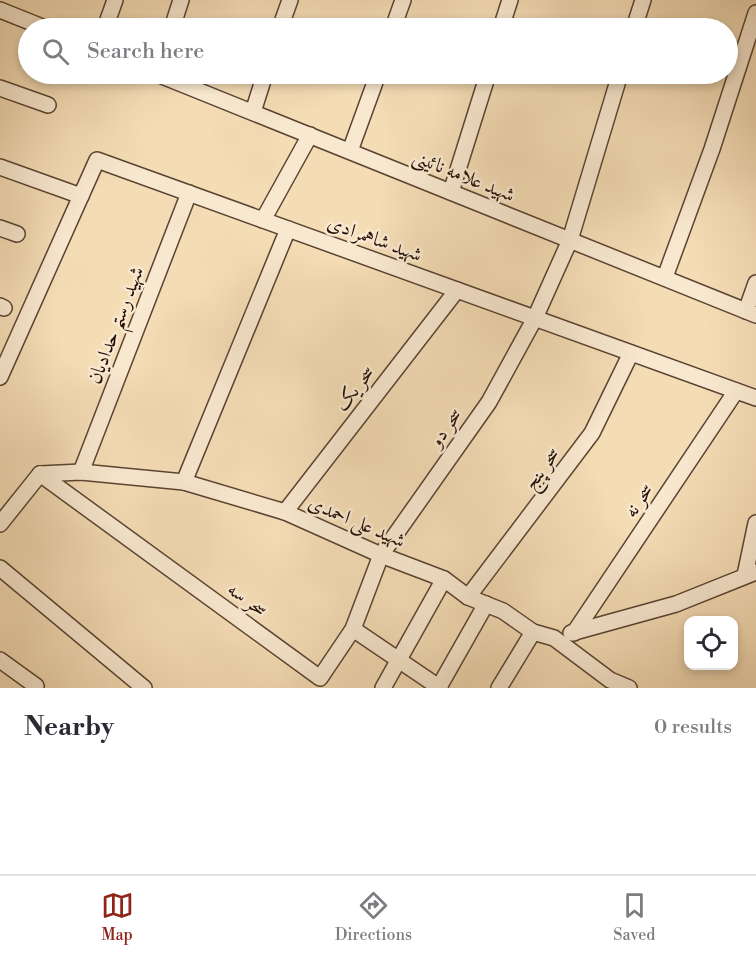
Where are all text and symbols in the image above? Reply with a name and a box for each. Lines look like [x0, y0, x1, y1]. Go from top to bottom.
search box [18, 18, 738, 84]
icon: search [39, 35, 72, 68]
text: Search here [87, 38, 204, 65]
street label: شهید علامه‌ نائینی [408, 145, 518, 209]
street label: شهید شاهمرادی [324, 211, 425, 268]
street label: شهید رستم حدادیان [83, 263, 156, 390]
street label: سحر یک [330, 361, 381, 417]
street label: سحر دو [423, 404, 469, 454]
street label: سحر پنج [518, 443, 569, 498]
street label: سحر نه [619, 479, 660, 523]
street label: شهید علی احمدی [304, 491, 409, 555]
street label: سحر سه [222, 577, 272, 623]
map controls [684, 616, 738, 670]
button: locate [684, 616, 738, 670]
text: Nearby [24, 711, 114, 743]
text: 0 results [654, 715, 732, 740]
tab: Map [101, 889, 134, 945]
tab: Directions [335, 889, 412, 945]
tab: Saved [613, 889, 655, 945]

